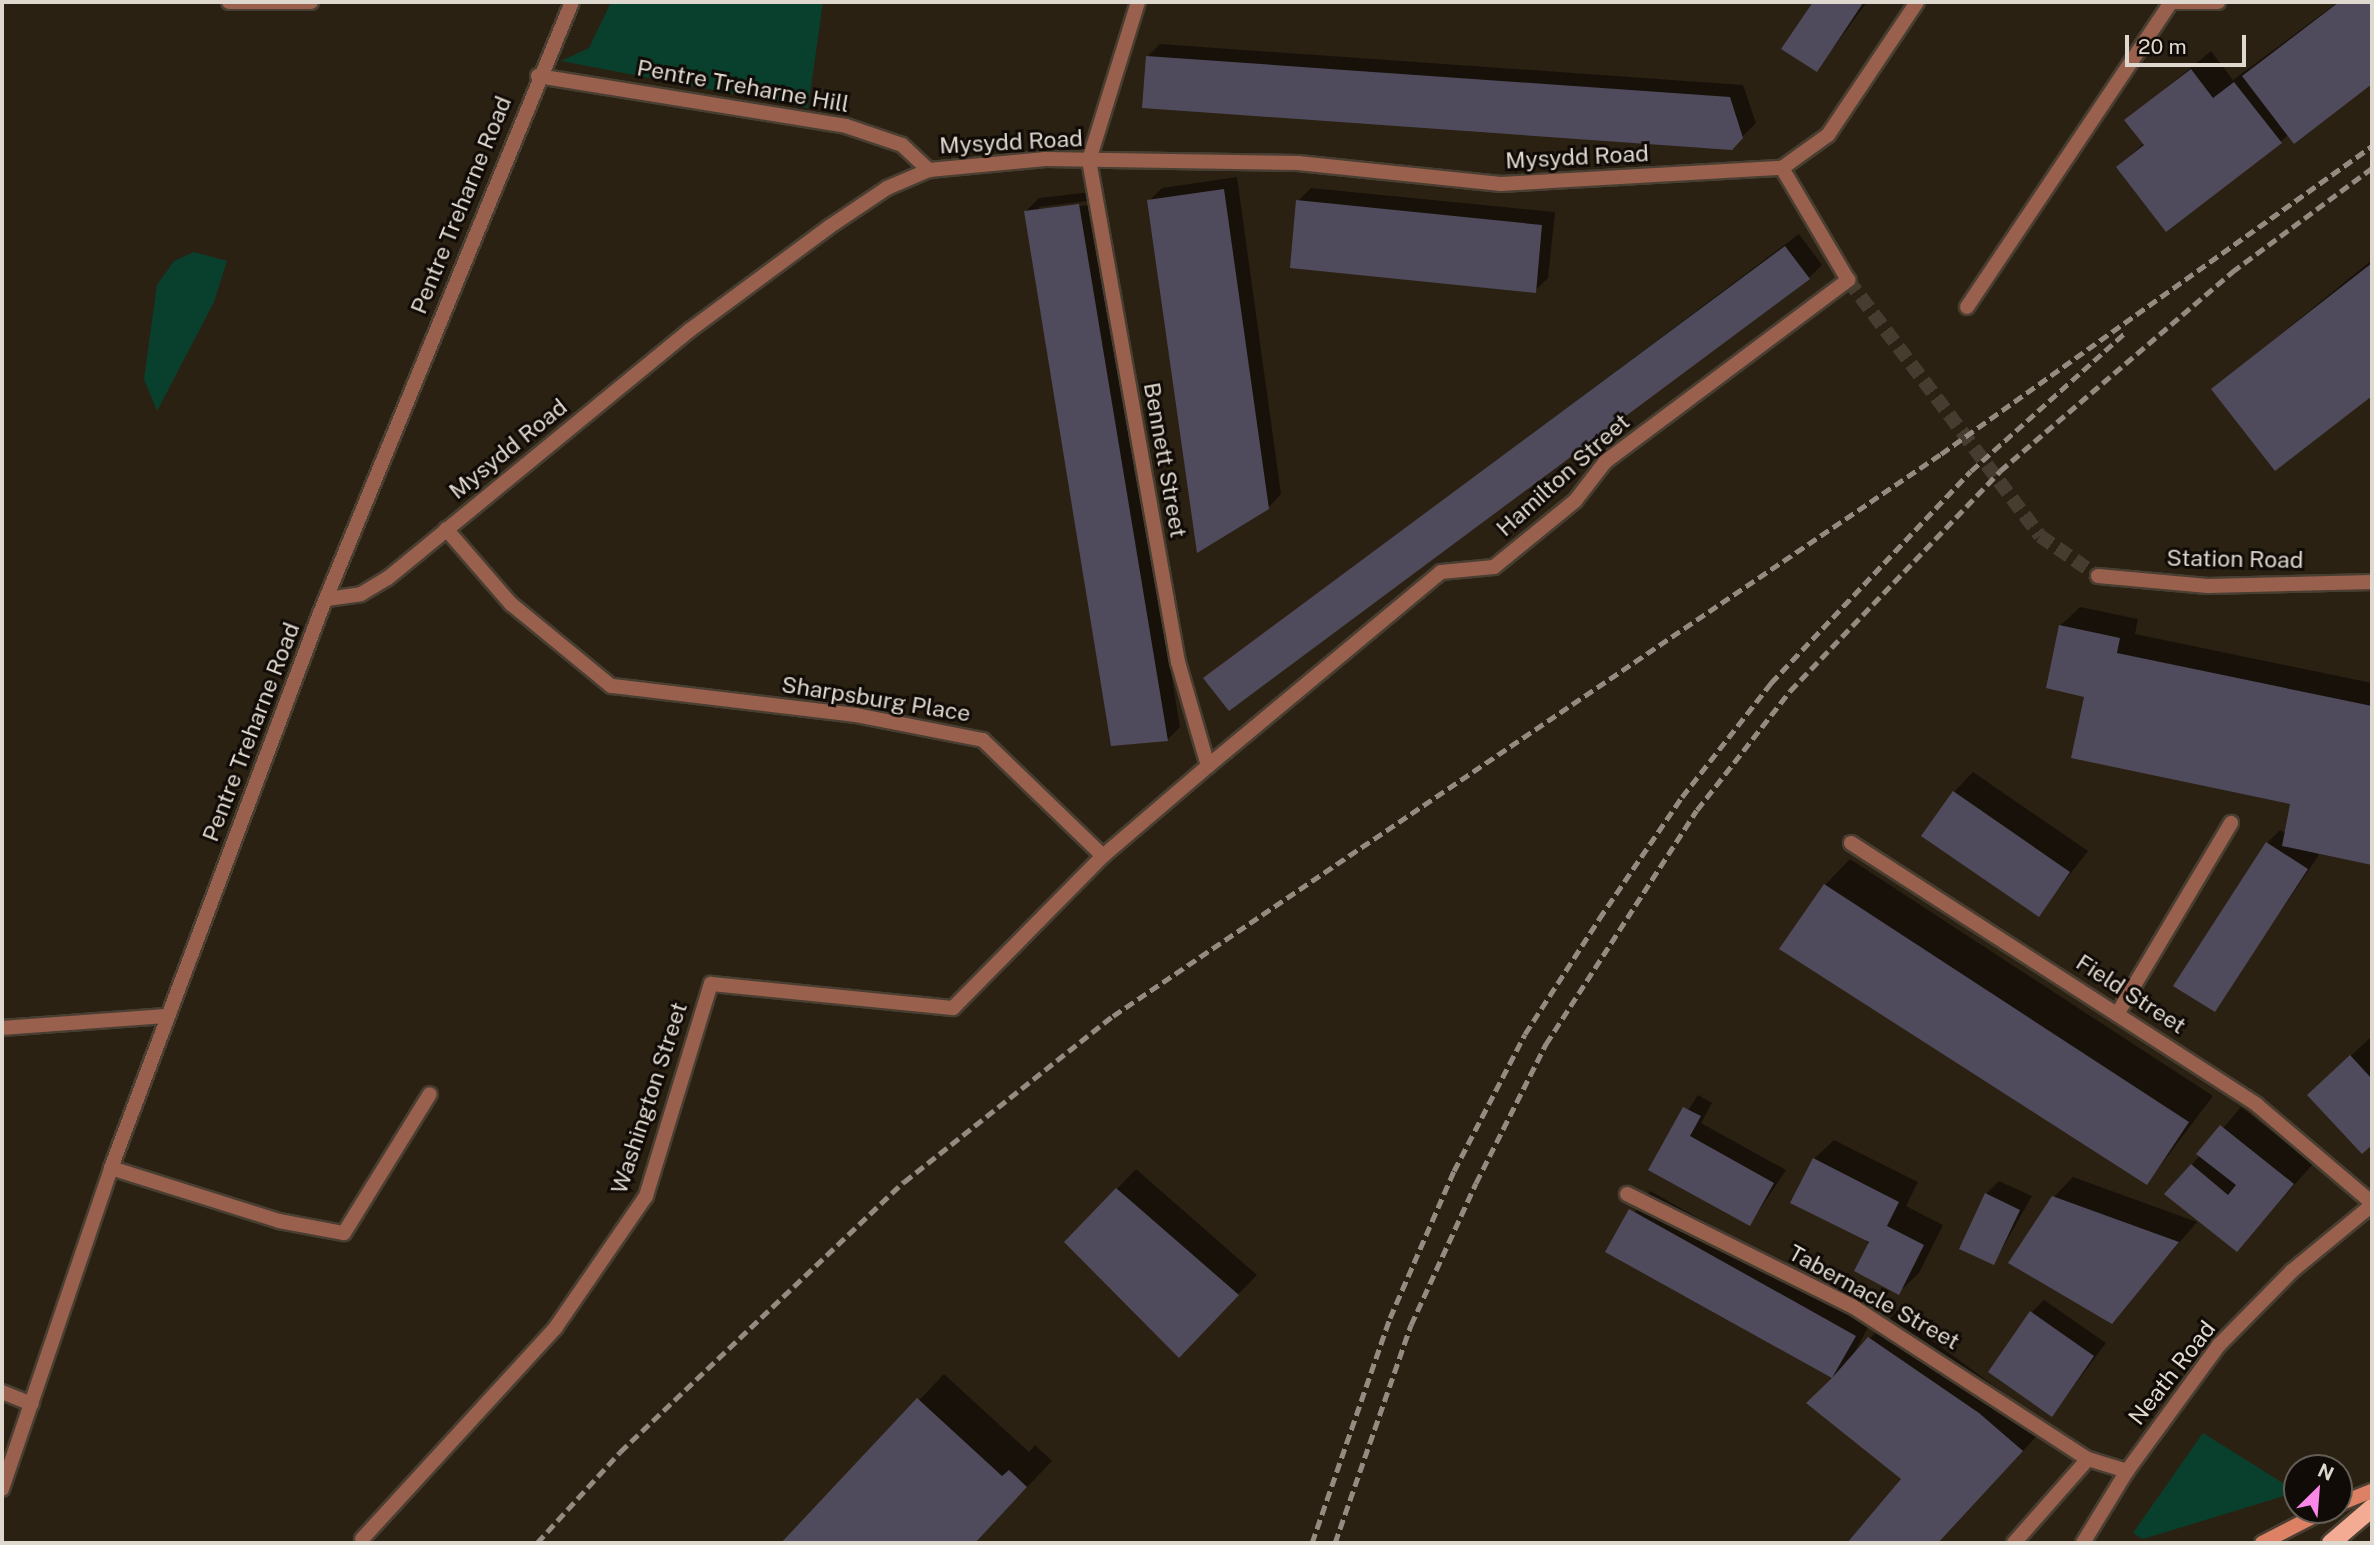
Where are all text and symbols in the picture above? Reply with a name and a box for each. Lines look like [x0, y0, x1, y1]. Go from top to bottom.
scale bar [2129, 21, 2250, 65]
text: 20 m [2138, 34, 2187, 59]
street label: Pentre Treharne Hill [635, 54, 851, 118]
street label: Pentre Treharne Road [405, 92, 517, 318]
street label: Mysydd Road [939, 124, 1083, 160]
street label: Mysydd Road [1505, 139, 1649, 175]
street label: Bennett Street [1138, 380, 1192, 540]
street label: Mysydd Road [444, 393, 572, 505]
street label: Hamilton Street [1491, 408, 1635, 542]
street label: Station Road [2166, 544, 2304, 574]
street label: Pentre Treharne Road [196, 618, 306, 846]
street label: Sharpsburg Place [780, 670, 972, 728]
street label: Field Street [2071, 948, 2191, 1040]
street label: Washington Street [605, 999, 693, 1197]
street label: Tabernacle Street [1784, 1239, 1964, 1355]
street label: Neath Road [2123, 1315, 2221, 1431]
north arrow [2283, 1454, 2353, 1524]
text: N [2315, 1459, 2337, 1485]

